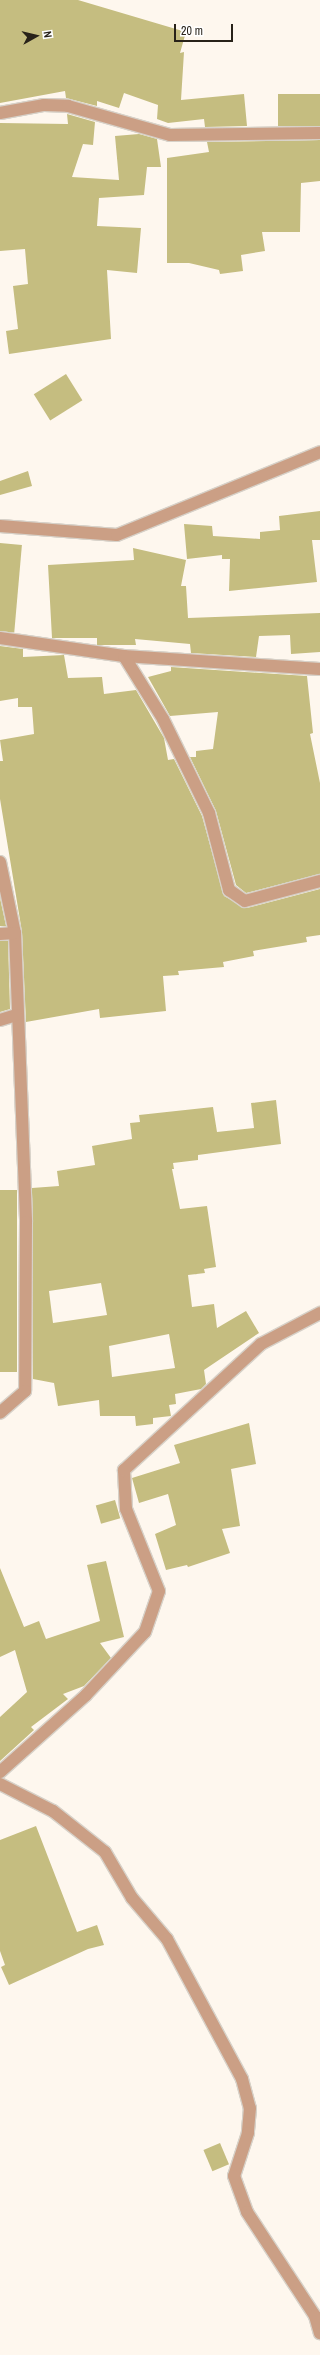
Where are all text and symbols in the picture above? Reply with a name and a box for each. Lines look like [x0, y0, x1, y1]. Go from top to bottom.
north arrow [16, 16, 56, 56]
scale bar [176, 16, 235, 42]
text: 20 m [181, 23, 203, 39]
text: N [40, 30, 55, 39]

